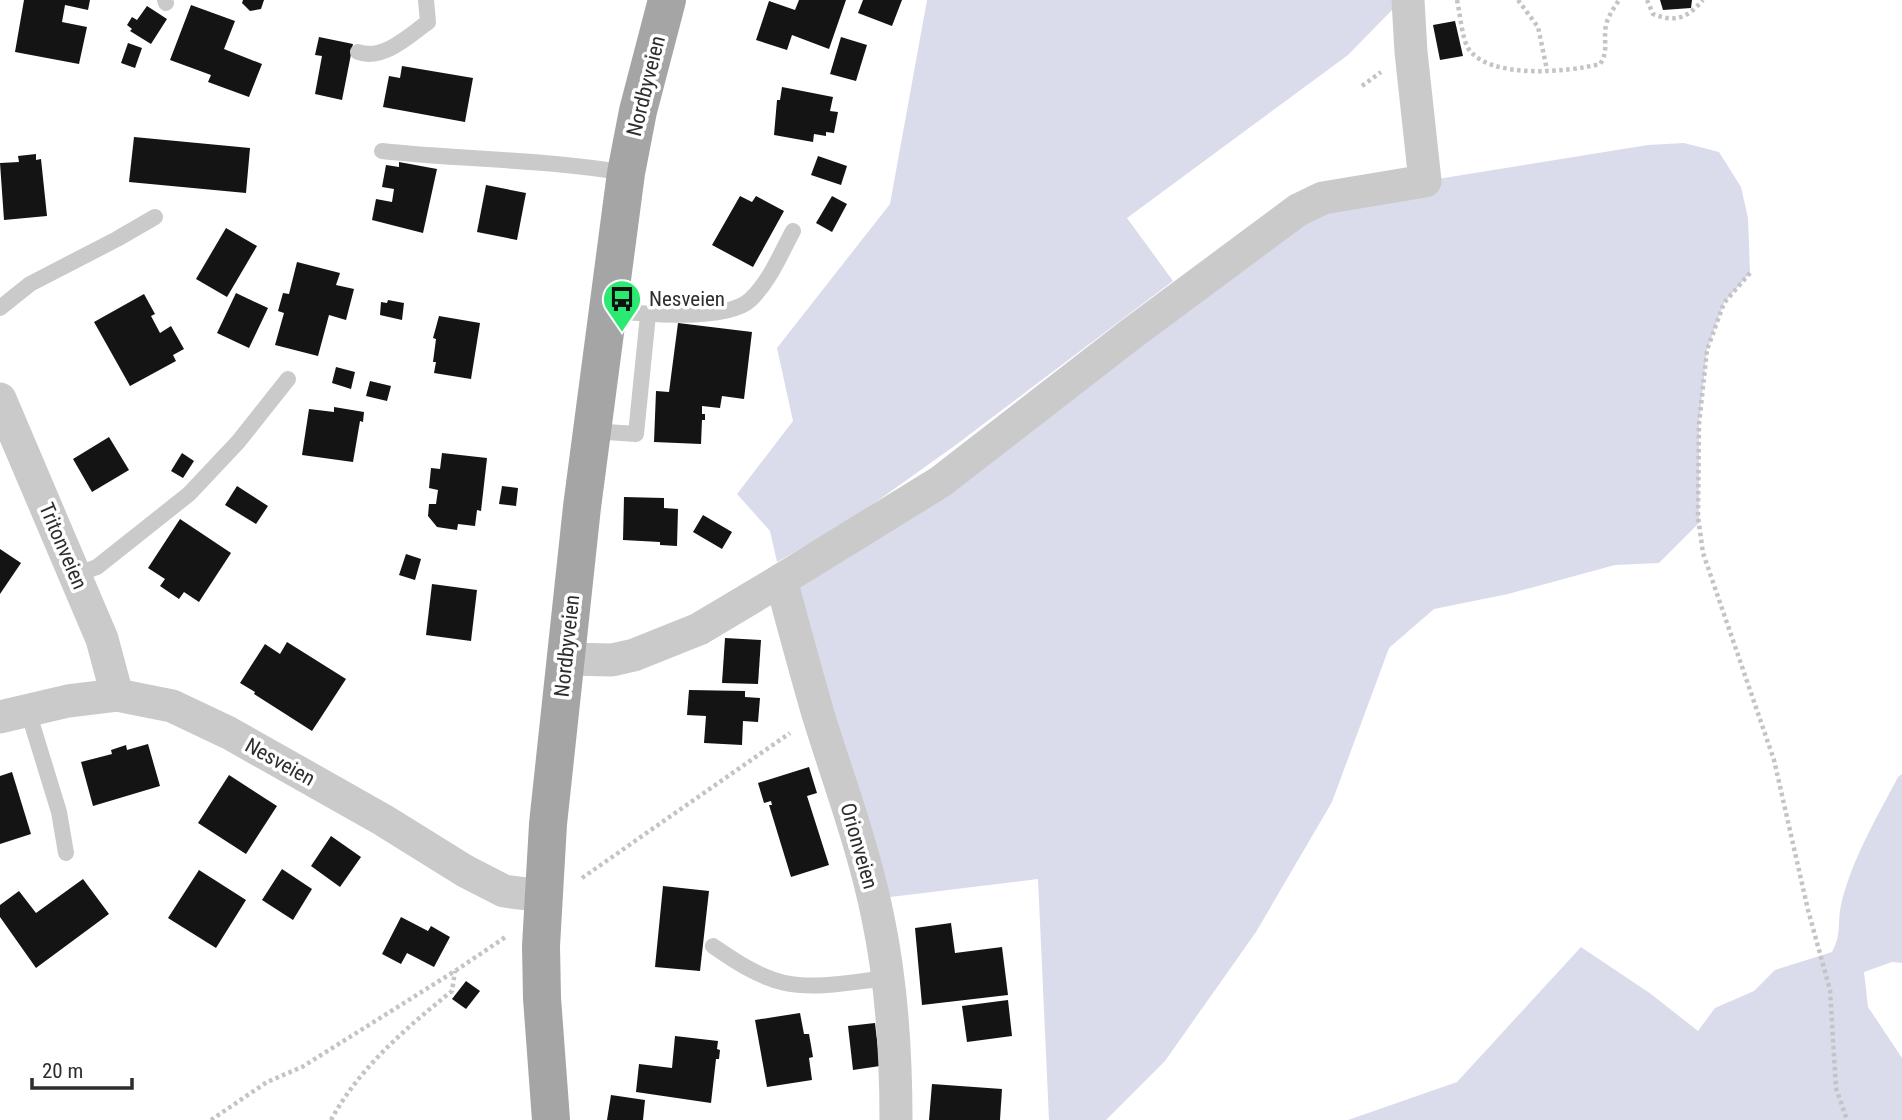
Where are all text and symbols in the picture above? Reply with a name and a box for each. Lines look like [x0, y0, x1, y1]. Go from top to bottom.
street label: Nordbyveien [622, 33, 670, 139]
bus stop icon: Nesveien [601, 278, 643, 333]
place label: Nesveien [649, 287, 725, 311]
street label: Tritonveien [34, 499, 92, 593]
street label: Nordbyveien [550, 594, 584, 698]
street label: Nesveien [241, 733, 319, 791]
street label: Orionveien [835, 800, 883, 892]
scale bar [32, 1046, 131, 1090]
text: 20 m [42, 1059, 83, 1083]

